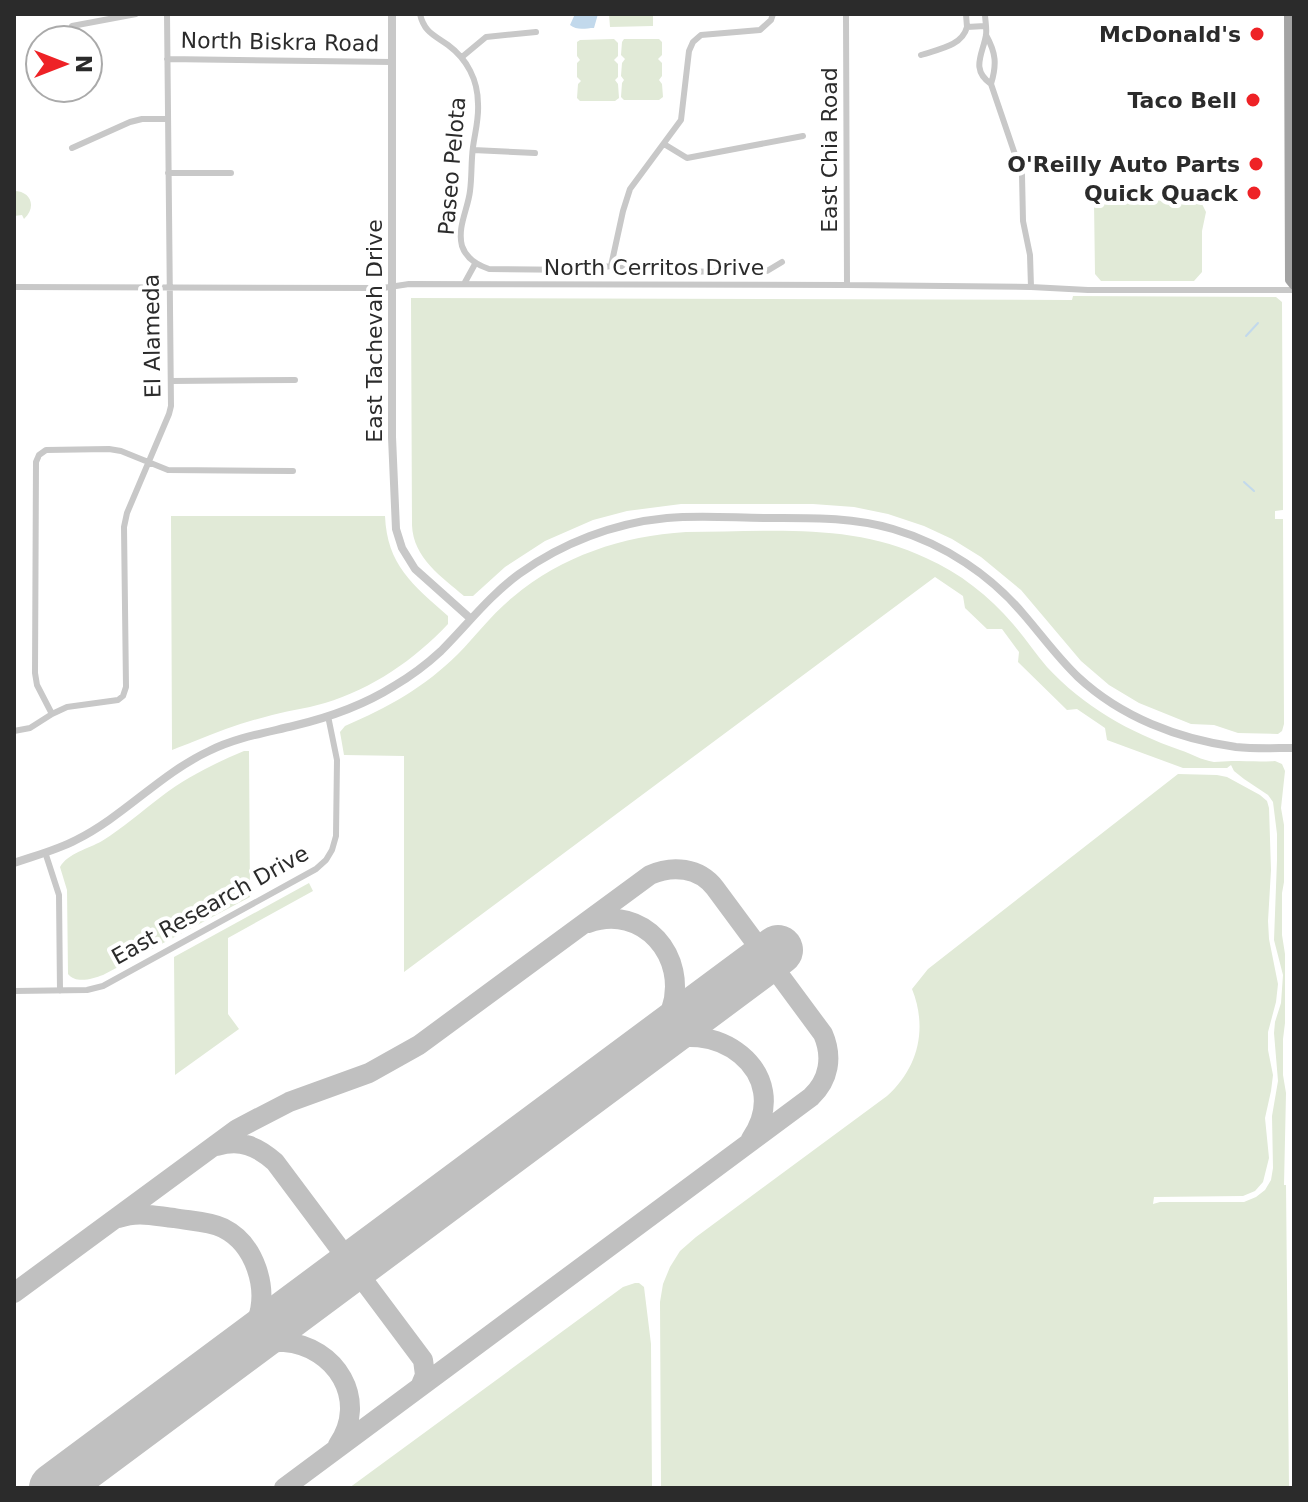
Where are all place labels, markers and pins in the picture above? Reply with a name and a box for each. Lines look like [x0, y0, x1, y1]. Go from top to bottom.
place label: McDonald's [1099, 22, 1241, 47]
marker: McDonald's [1248, 25, 1266, 43]
place label: Taco Bell [1127, 88, 1237, 113]
marker: Taco Bell [1244, 91, 1262, 109]
place label: O'Reilly Auto Parts [1007, 152, 1240, 177]
marker: O'Reilly Auto Parts [1247, 155, 1265, 173]
place label: Quick Quack [1084, 181, 1239, 206]
marker: Quick Quack [1245, 184, 1263, 202]

